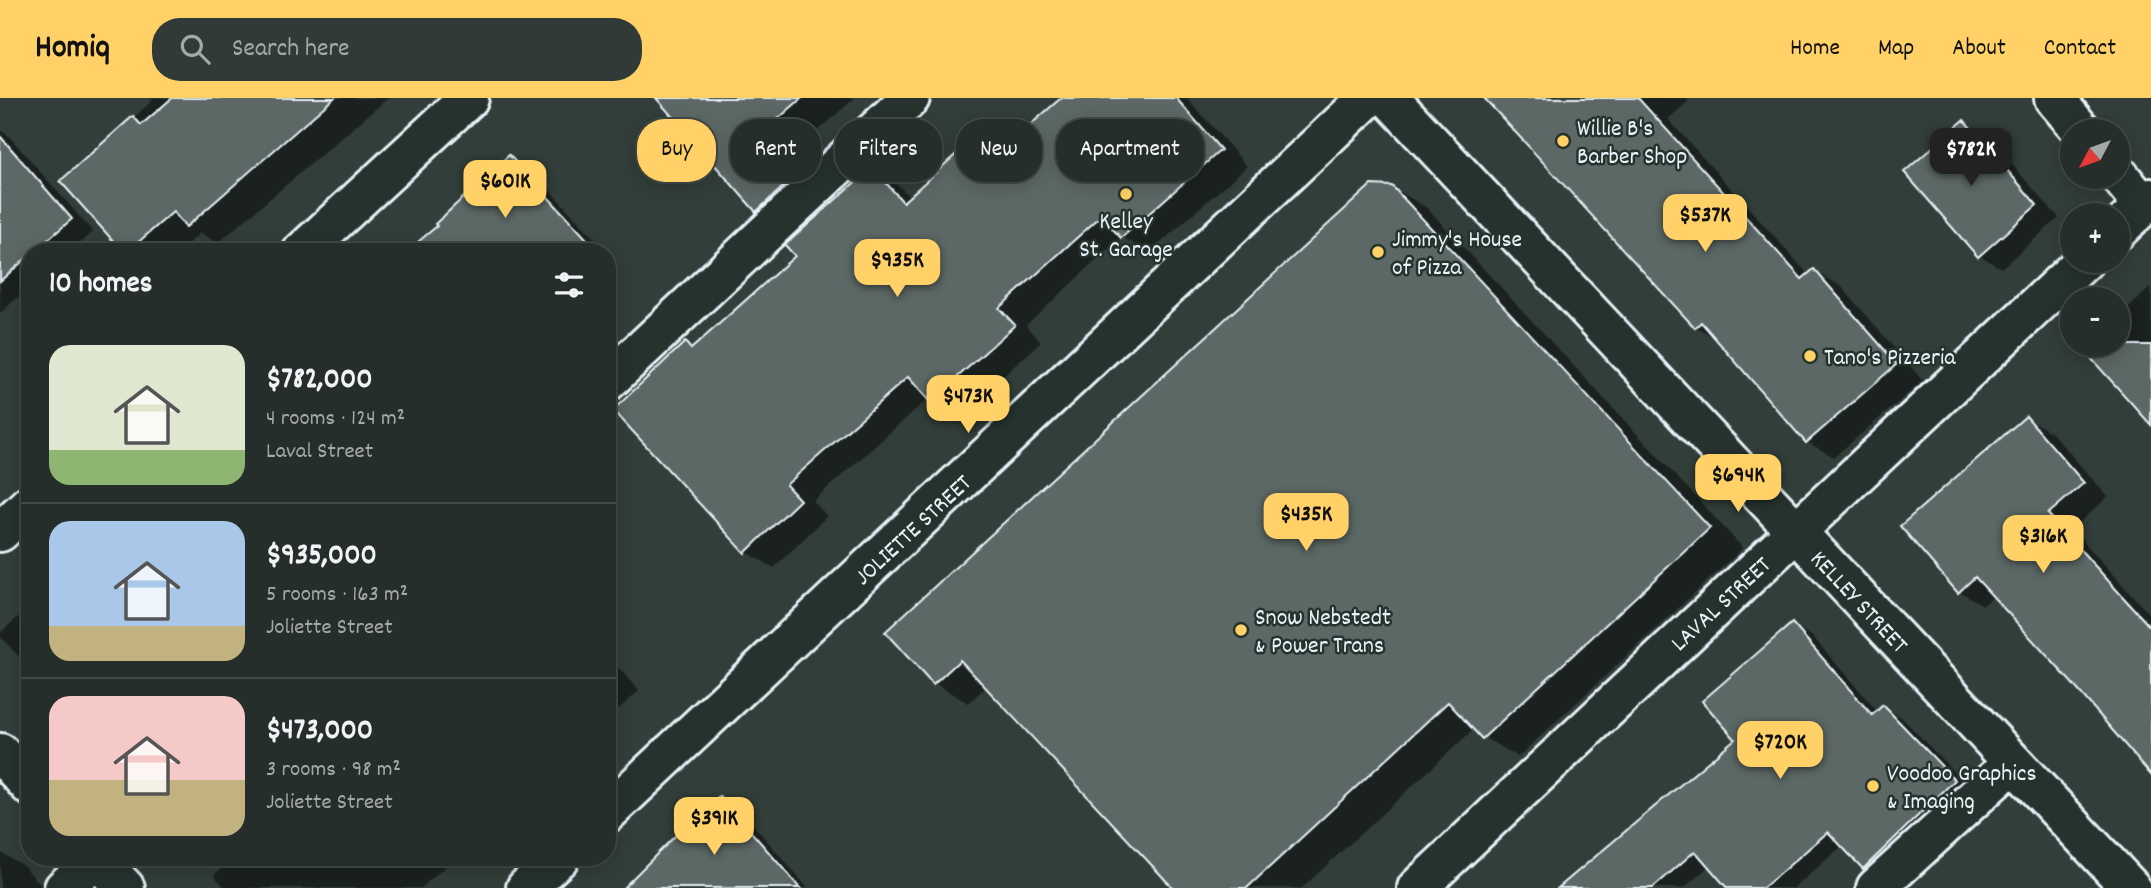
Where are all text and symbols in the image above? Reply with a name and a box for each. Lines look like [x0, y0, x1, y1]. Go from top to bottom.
search box [152, 18, 642, 81]
text: Homiq [35, 26, 110, 73]
icon: search [176, 30, 214, 68]
text: Search here [232, 31, 349, 68]
text: Home [1790, 32, 1840, 66]
text: Map [1878, 32, 1914, 66]
text: About [1952, 32, 2006, 66]
text: Contact [2044, 32, 2116, 66]
place label: Willie B's Barber Shop [1577, 113, 1687, 175]
chip: Buy [637, 119, 716, 182]
chip: Rent [730, 119, 821, 182]
chip: Filters [835, 119, 942, 182]
chip: New [956, 119, 1042, 182]
chip: Apartment [1056, 119, 1204, 182]
north arrow [2060, 119, 2130, 189]
map controls [2060, 119, 2130, 357]
pin: $782K [1922, 129, 2020, 188]
marker: Willie B's Barber Shop [1555, 133, 1571, 149]
text: $782K [1946, 134, 1996, 167]
pin: $601K [456, 160, 554, 220]
text: $601K [479, 166, 531, 199]
marker: Kelley St. Garage [1118, 186, 1134, 202]
pin: $537K [1656, 194, 1754, 254]
text: $537K [1679, 200, 1731, 233]
button: + [2060, 203, 2130, 273]
place label: Kelley St. Garage [1079, 206, 1173, 268]
place label: Jimmy's House of Pizza [1392, 224, 1522, 286]
pin: $935K [848, 240, 946, 299]
marker: Jimmy's House of Pizza [1370, 244, 1386, 260]
text: $935K [870, 245, 924, 278]
text: 10 homes [49, 264, 152, 307]
icon: filters [550, 266, 588, 304]
button: − [2060, 287, 2130, 357]
place label: Tano's Pizzeria [1824, 342, 1956, 376]
marker: Tano's Pizzeria [1802, 348, 1818, 364]
text: $782,000 [266, 360, 373, 403]
icon: home [105, 373, 189, 457]
pin: $473K [919, 376, 1017, 435]
text: $473K [943, 381, 993, 414]
text: 4 rooms · 124 m² [266, 403, 405, 436]
text: Laval Street [266, 436, 373, 469]
pin: $694K [1689, 454, 1787, 514]
text: $694K [1711, 460, 1765, 493]
street label: JOLIETTE STREET [848, 468, 981, 595]
pin: $435K [1257, 494, 1355, 553]
text: $435K [1280, 499, 1332, 532]
pin: $316K [1994, 516, 2092, 575]
text: $316K [2019, 521, 2067, 554]
text: $935,000 [266, 536, 377, 579]
street label: KELLEY STREET [1801, 544, 1915, 662]
icon: home [105, 549, 189, 633]
street label: LAVAL STREET [1664, 549, 1780, 661]
text: 5 rooms · 163 m² [266, 579, 408, 612]
place label: Snow Nebstedt & Power Trans [1255, 602, 1391, 664]
text: Joliette Street [266, 612, 393, 645]
marker: Snow Nebstedt & Power Trans [1233, 622, 1249, 638]
text: $473,000 [266, 711, 373, 754]
pin: $720K [1731, 722, 1829, 781]
icon: home [105, 724, 189, 808]
text: $720K [1753, 727, 1807, 760]
text: 3 rooms · 98 m² [266, 754, 401, 787]
place label: Voodoo Graphics & Imaging [1887, 758, 2037, 820]
marker: Voodoo Graphics & Imaging [1865, 778, 1881, 794]
text: Joliette Street [266, 787, 393, 820]
pin: $391K [665, 798, 763, 857]
text: $391K [690, 803, 738, 836]

